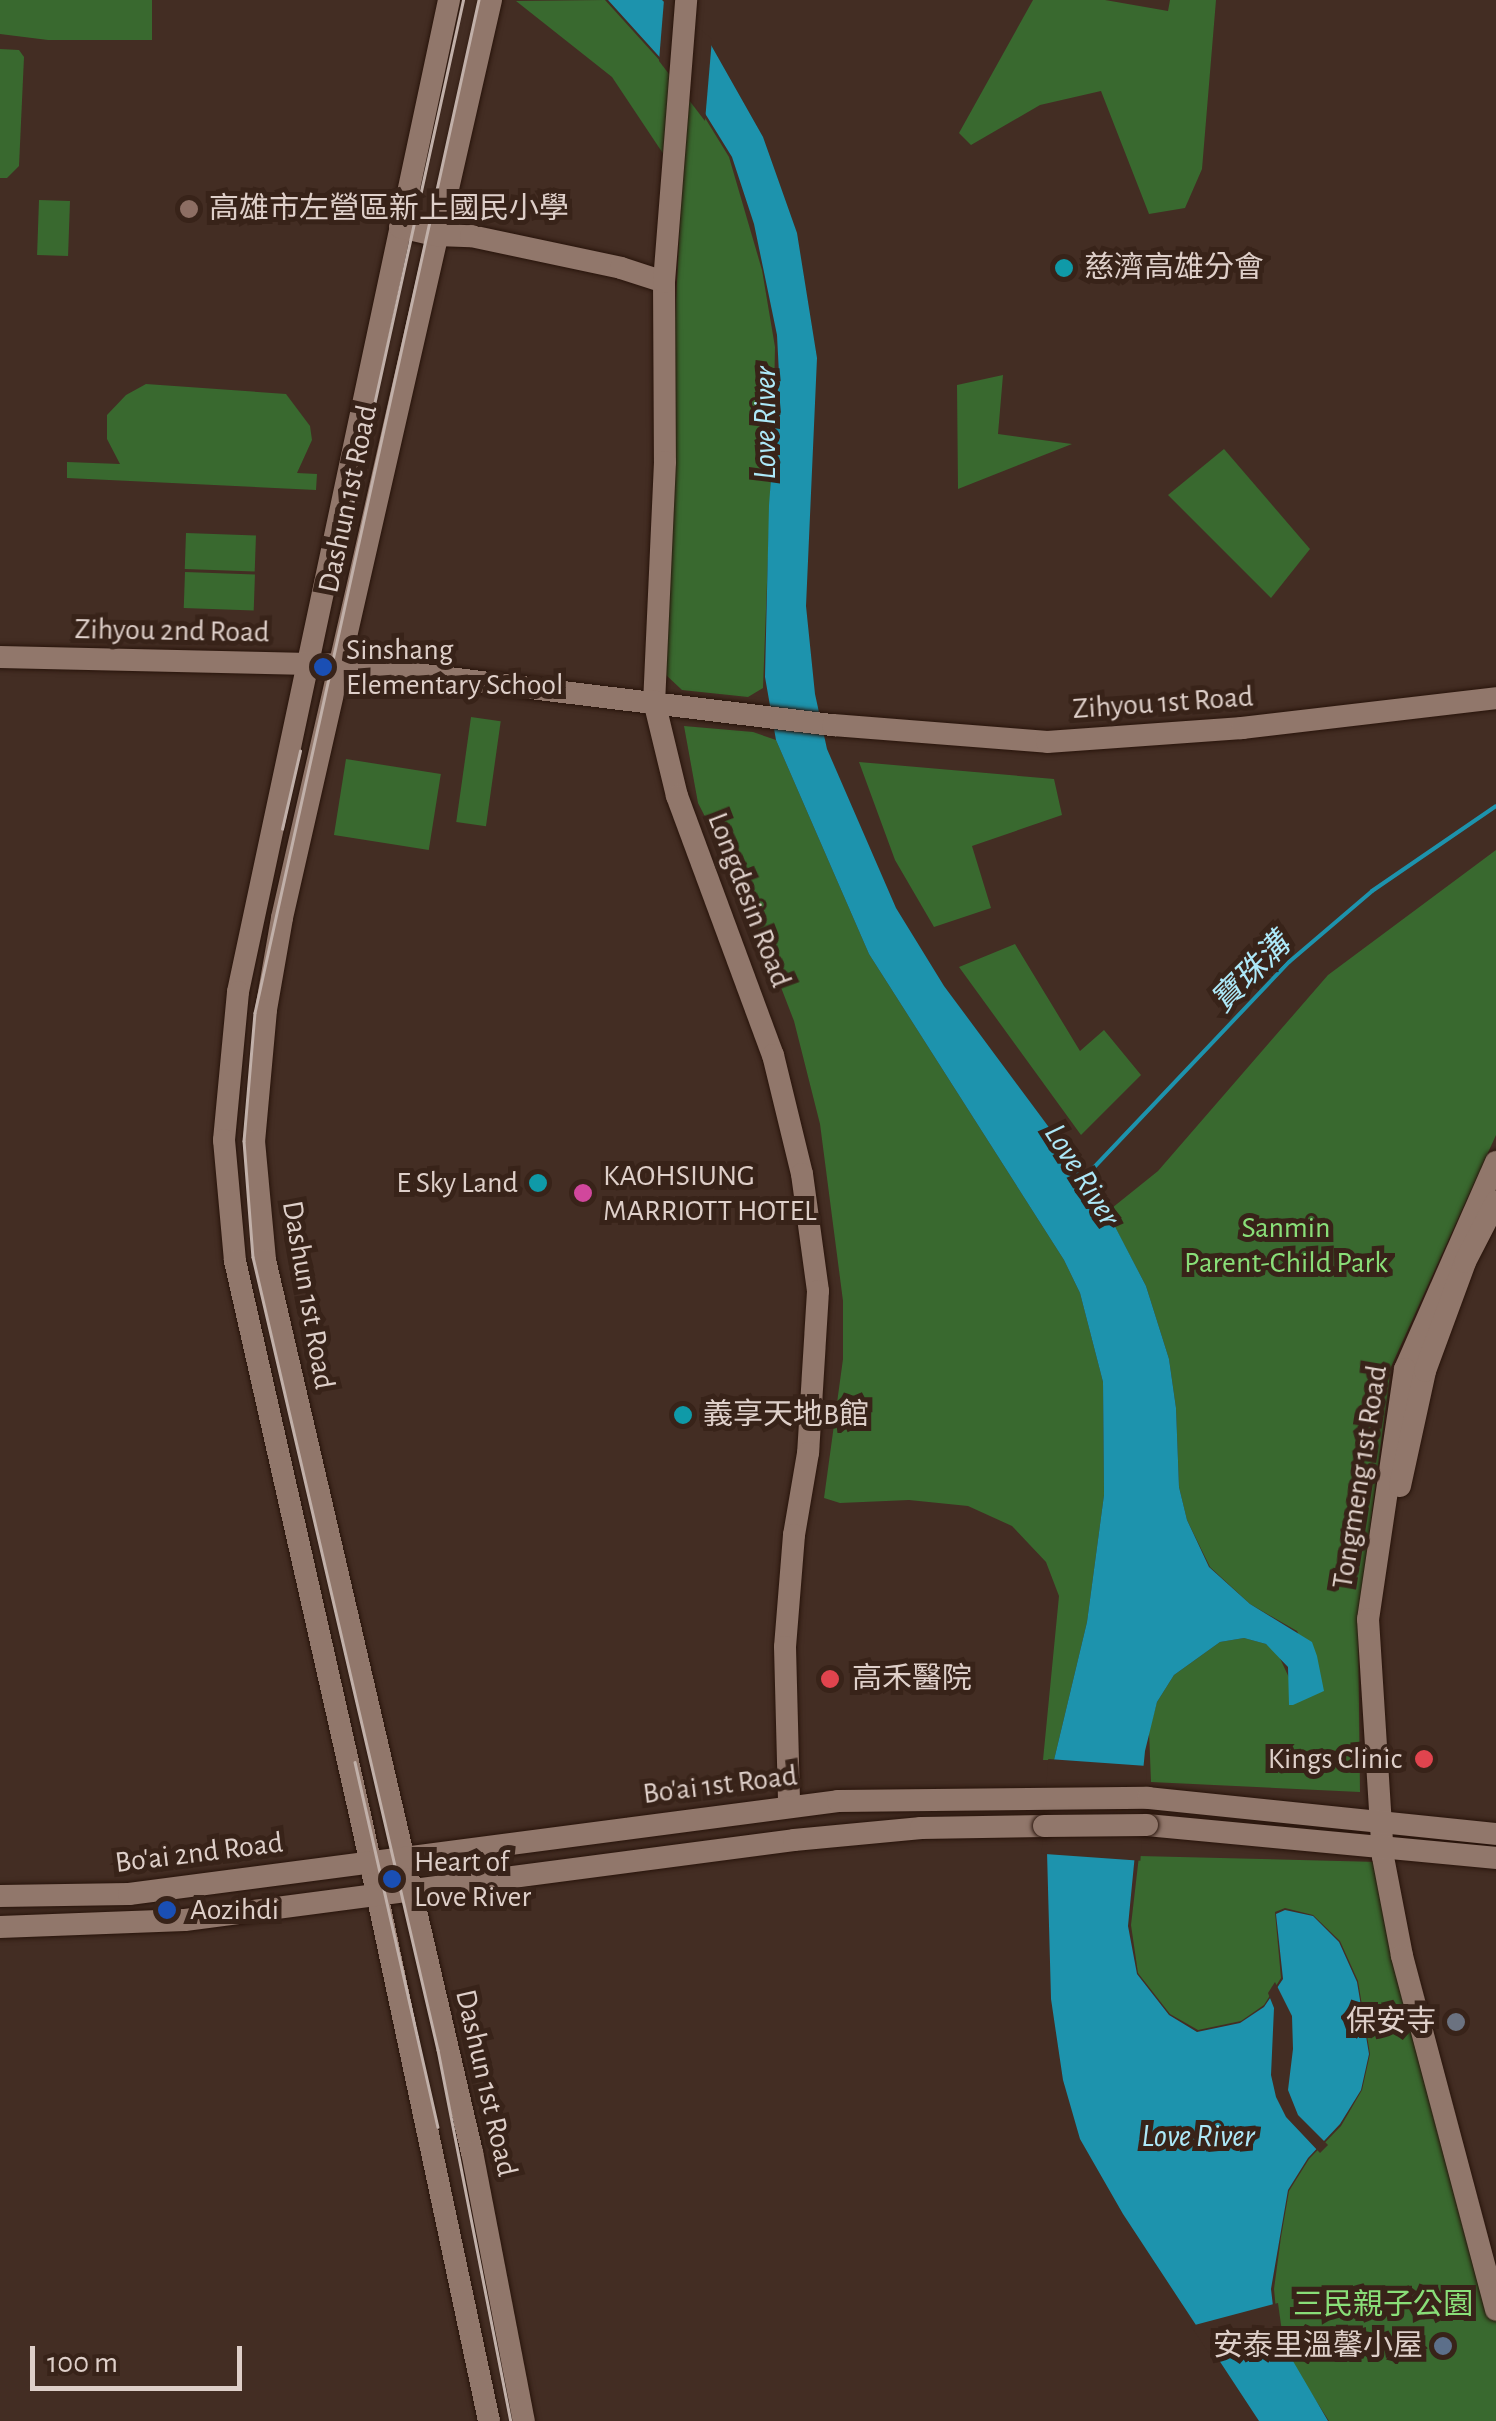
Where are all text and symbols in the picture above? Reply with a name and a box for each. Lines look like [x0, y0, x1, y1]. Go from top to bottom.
place label: 高雄市左營區新上國民小學 [209, 191, 569, 227]
marker: 高雄市左營區新上國民小學 [178, 198, 200, 220]
place label: 慈濟高雄分會 [1084, 250, 1264, 286]
marker: 慈濟高雄分會 [1053, 257, 1075, 279]
water label: Love River [746, 366, 784, 480]
street label: Dashun 1st Road [311, 402, 385, 596]
street label: Zihyou 2nd Road [74, 611, 270, 651]
place label: Sinshang Elementary School [346, 632, 563, 702]
marker: Sinshang Elementary School [310, 654, 336, 680]
street label: Zihyou 1st Road [1071, 679, 1255, 727]
street label: Longdesin Road [699, 807, 799, 993]
water label: 寶珠溝 [1203, 925, 1299, 1021]
water label: Love River [1036, 1117, 1128, 1233]
place label: KAOHSIUNG MARRIOTT HOTEL [603, 1158, 817, 1228]
place label: E Sky Land [396, 1165, 518, 1201]
marker: E Sky Land [527, 1172, 549, 1194]
marker: KAOHSIUNG MARRIOTT HOTEL [572, 1182, 594, 1204]
street label: Dashun 1st Road [274, 1198, 342, 1392]
park label: Sanmin Parent-Child Park [1184, 1210, 1388, 1280]
street label: Tongmeng 1st Road [1325, 1363, 1395, 1591]
place label: 義享天地B館 [703, 1397, 869, 1433]
marker: 義享天地B館 [672, 1404, 694, 1426]
place label: 高禾醫院 [852, 1661, 972, 1697]
marker: 高禾醫院 [817, 1666, 843, 1692]
place label: Kings Clinic [1268, 1741, 1402, 1777]
marker: Kings Clinic [1411, 1746, 1437, 1772]
street label: Bo'ai 1st Road [641, 1758, 799, 1812]
street label: Bo'ai 2nd Road [113, 1825, 285, 1881]
place label: Heart of Love River [414, 1844, 531, 1914]
marker: Heart of Love River [379, 1866, 405, 1892]
place label: Aozihdi [190, 1892, 279, 1928]
marker: Aozihdi [154, 1897, 180, 1923]
street label: Dashun 1st Road [447, 1986, 525, 2180]
place label: 保安寺 [1346, 2004, 1436, 2040]
marker: 保安寺 [1445, 2011, 1467, 2033]
water label: Love River [1141, 2117, 1255, 2155]
park label: 三民親子公園 [1293, 2287, 1473, 2323]
scale bar [35, 2326, 248, 2388]
place label: 安泰里溫馨小屋 [1213, 2328, 1423, 2364]
marker: 安泰里溫馨小屋 [1432, 2335, 1454, 2357]
text: 100 m [47, 2348, 118, 2378]

